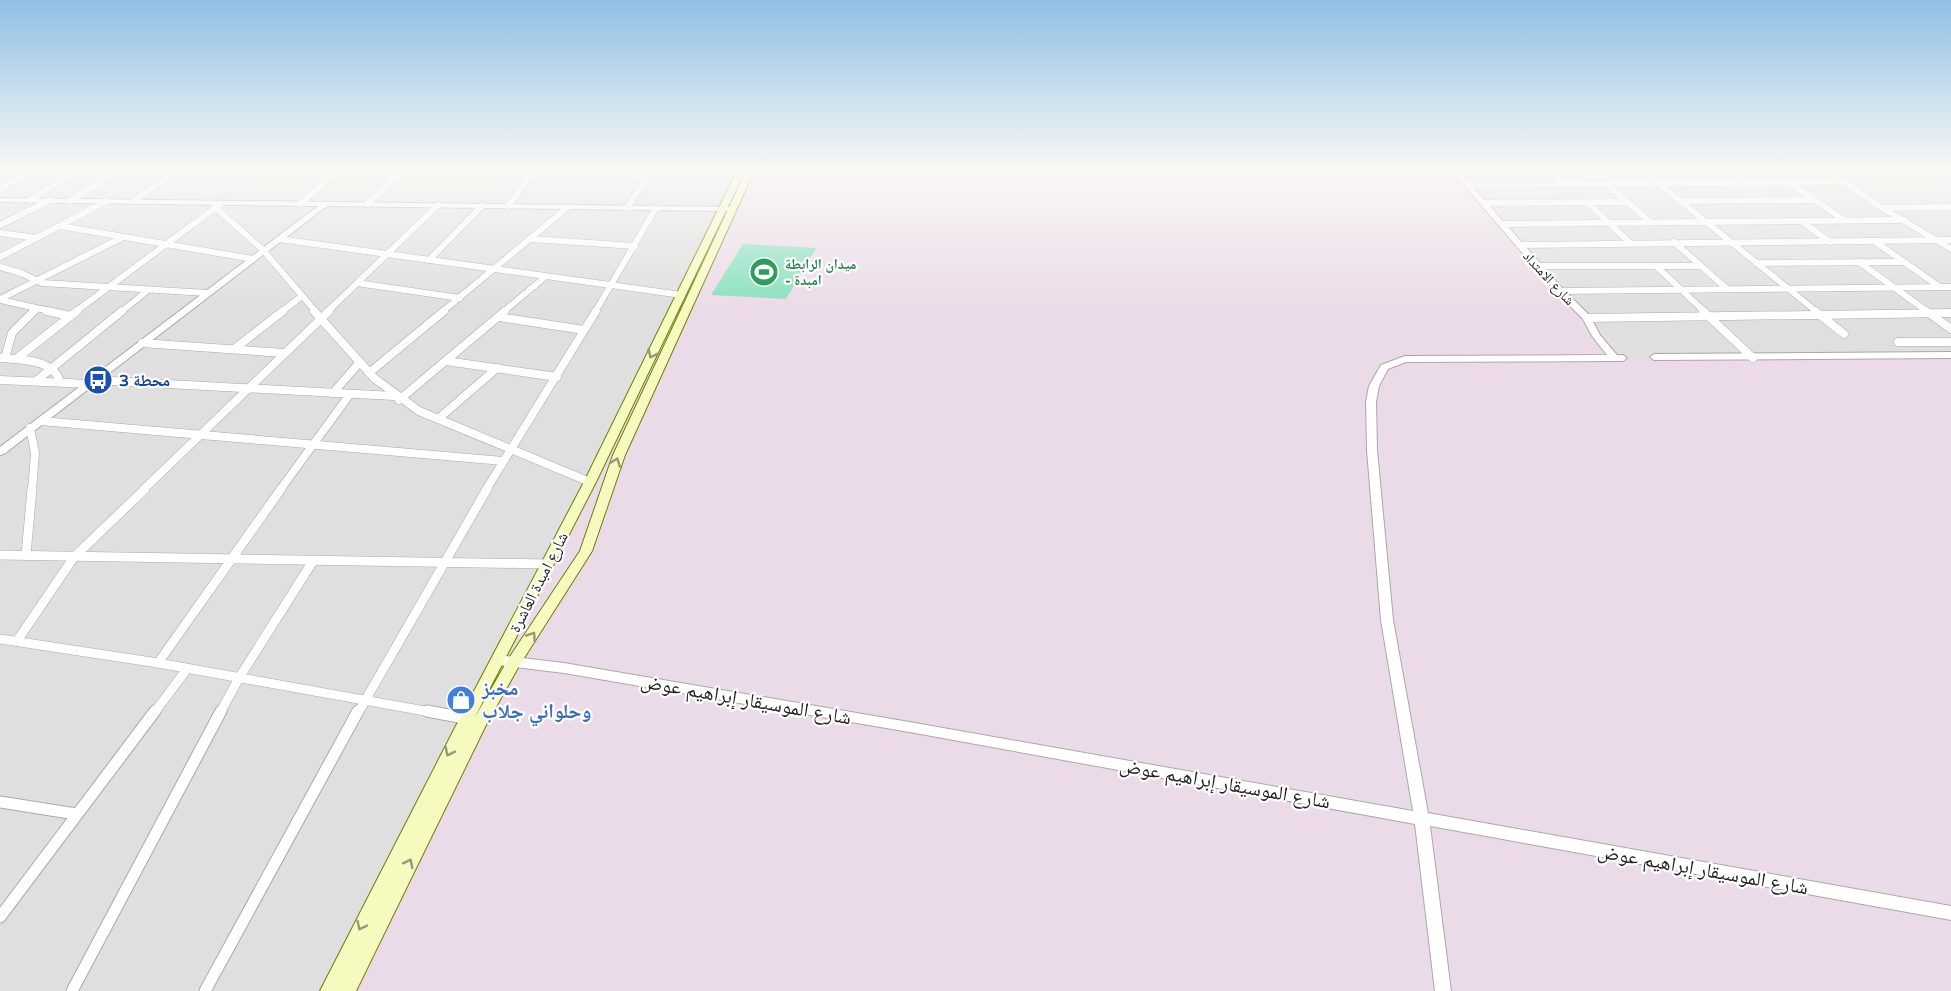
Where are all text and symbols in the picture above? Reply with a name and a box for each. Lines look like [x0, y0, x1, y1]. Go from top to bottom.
street label: شارع الامتداد [1518, 248, 1578, 310]
sports icon: ميدان الرابطة - امبدة [748, 256, 780, 288]
place label: ميدان الرابطة - امبدة [785, 256, 856, 289]
one-way arrow [648, 348, 659, 358]
bus stop icon: محطة 3 [82, 364, 114, 396]
place label: محطة 3 [119, 371, 170, 391]
one-way arrow [609, 457, 622, 468]
street label: شارع امبدة العاشرة [505, 529, 573, 636]
one-way arrow [524, 632, 536, 642]
street label: شارع الموسيقار إبراهيم عوض [638, 670, 853, 731]
place label: مخبز وحلواني جلاب [481, 677, 591, 727]
shop icon: مخبز وحلواني جلاب [445, 684, 477, 716]
one-way arrow [445, 746, 456, 757]
street label: شارع الموسيقار إبراهيم عوض [1117, 754, 1332, 815]
street label: شارع الموسيقار إبراهيم عوض [1595, 840, 1810, 901]
one-way arrow [402, 859, 414, 870]
one-way arrow [357, 920, 368, 931]

